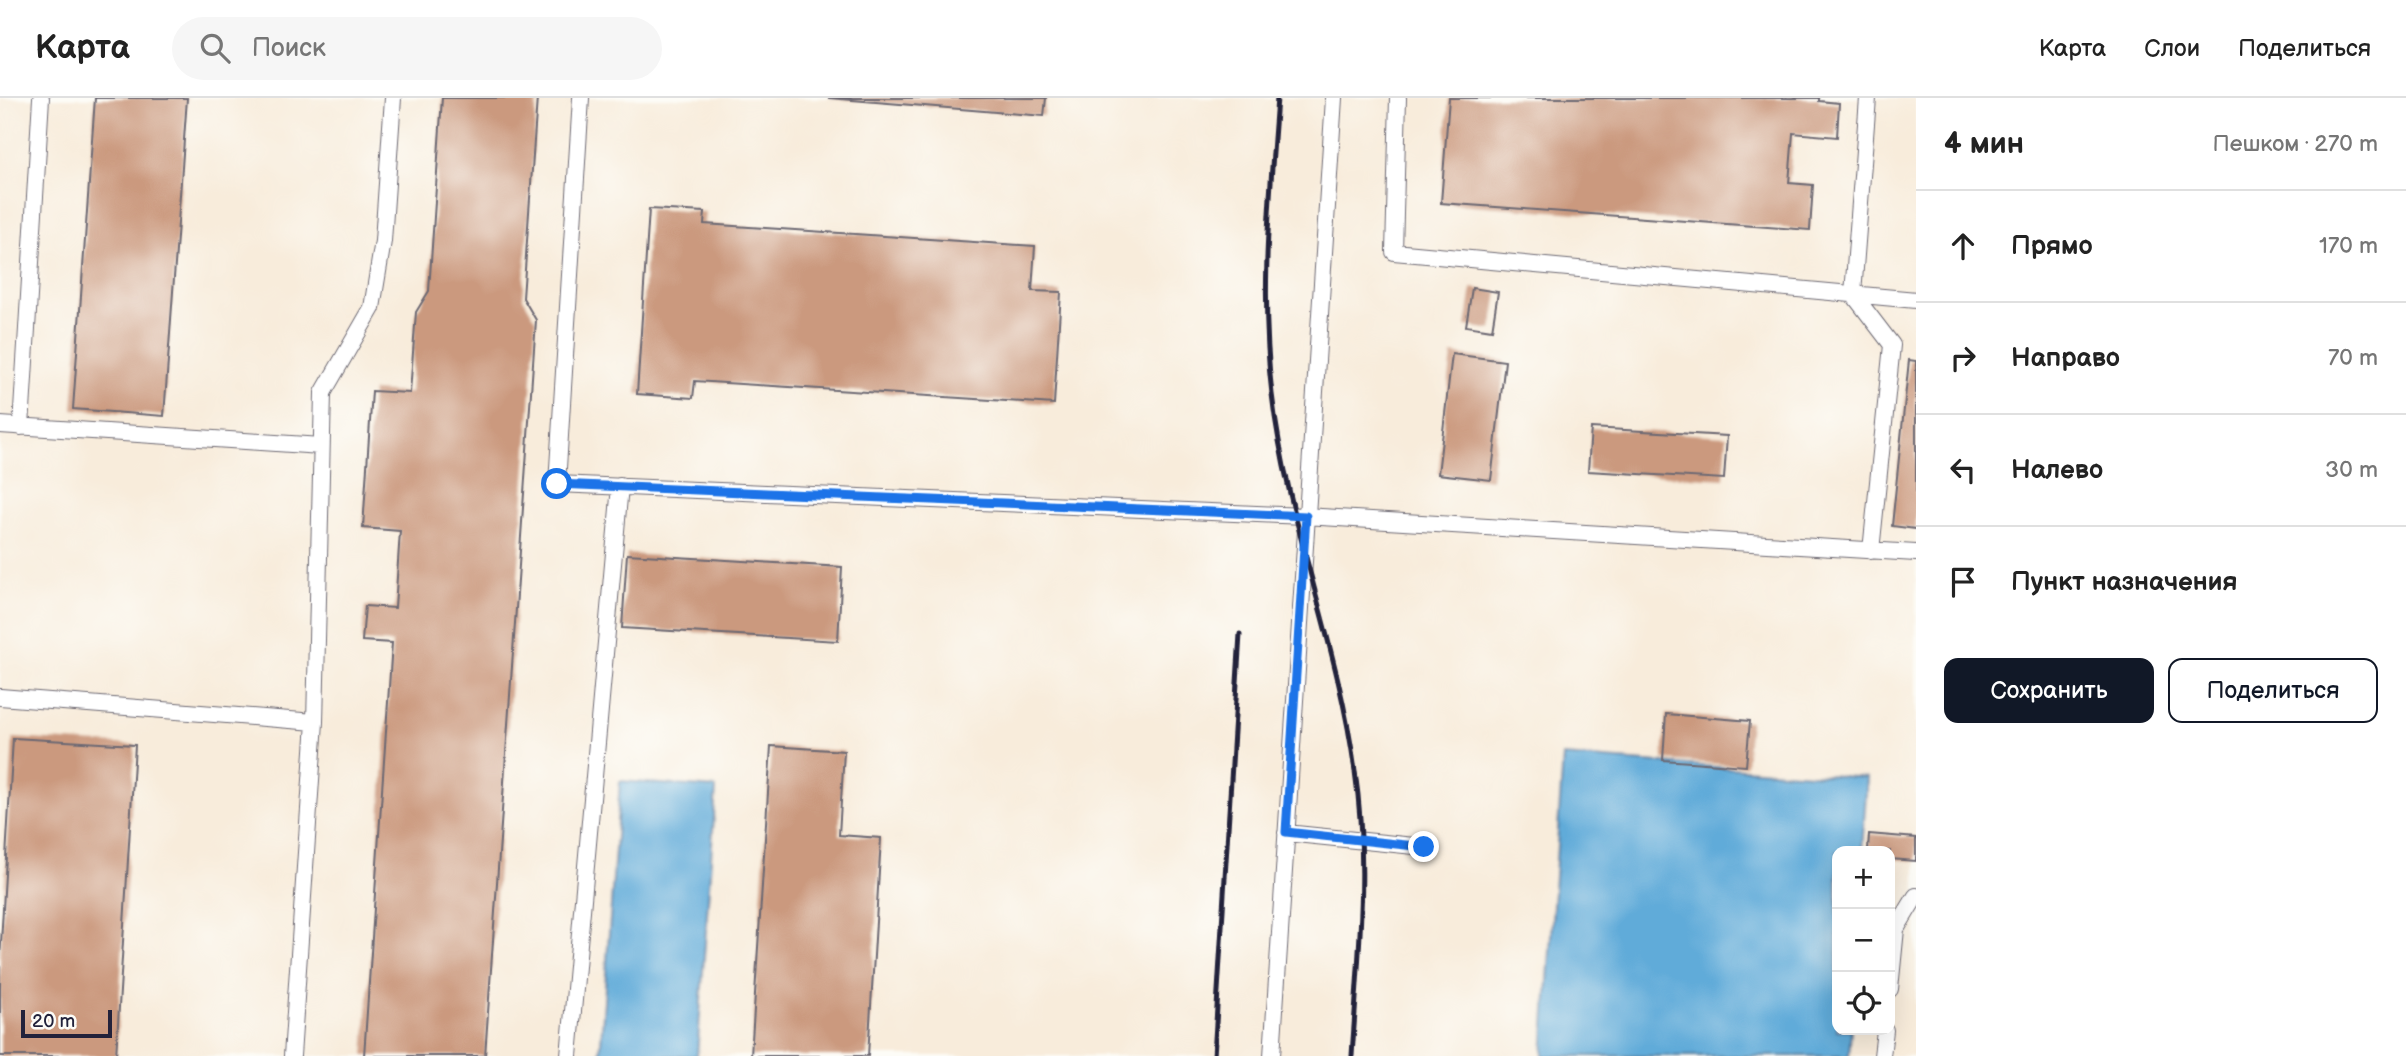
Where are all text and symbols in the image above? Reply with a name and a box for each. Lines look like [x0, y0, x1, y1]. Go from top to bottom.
search box [172, 17, 662, 80]
text: Карта [35, 28, 130, 68]
icon: search [196, 29, 234, 67]
text: Поиск [252, 33, 326, 64]
text: Карта [2039, 34, 2106, 63]
text: Слои [2144, 34, 2200, 63]
text: Поделиться [2238, 34, 2371, 63]
text: 4 мин [1944, 126, 2024, 162]
text: Пешком · 270 m [2213, 130, 2378, 158]
icon: ahead [1944, 227, 1982, 265]
text: Прямо [2011, 231, 2093, 262]
text: 170 m [2319, 232, 2378, 260]
icon: right [1944, 339, 1982, 377]
text: Направо [2011, 343, 2120, 374]
text: 70 m [2328, 344, 2378, 372]
icon: left [1944, 451, 1982, 489]
text: Налево [2011, 455, 2103, 486]
text: 30 m [2325, 456, 2378, 484]
route start [541, 468, 572, 499]
icon: arrive [1944, 563, 1982, 601]
text: Пункт назначения [2011, 567, 2237, 598]
button: Сохранить [1944, 658, 2154, 723]
button: Поделиться [2168, 658, 2378, 723]
route end [1408, 831, 1439, 862]
map controls [1832, 846, 1895, 1035]
button: + [1832, 846, 1895, 909]
button: − [1832, 909, 1895, 972]
button: locate [1832, 972, 1895, 1035]
scale bar [21, 1007, 112, 1039]
text: 20 m [32, 1010, 75, 1033]

